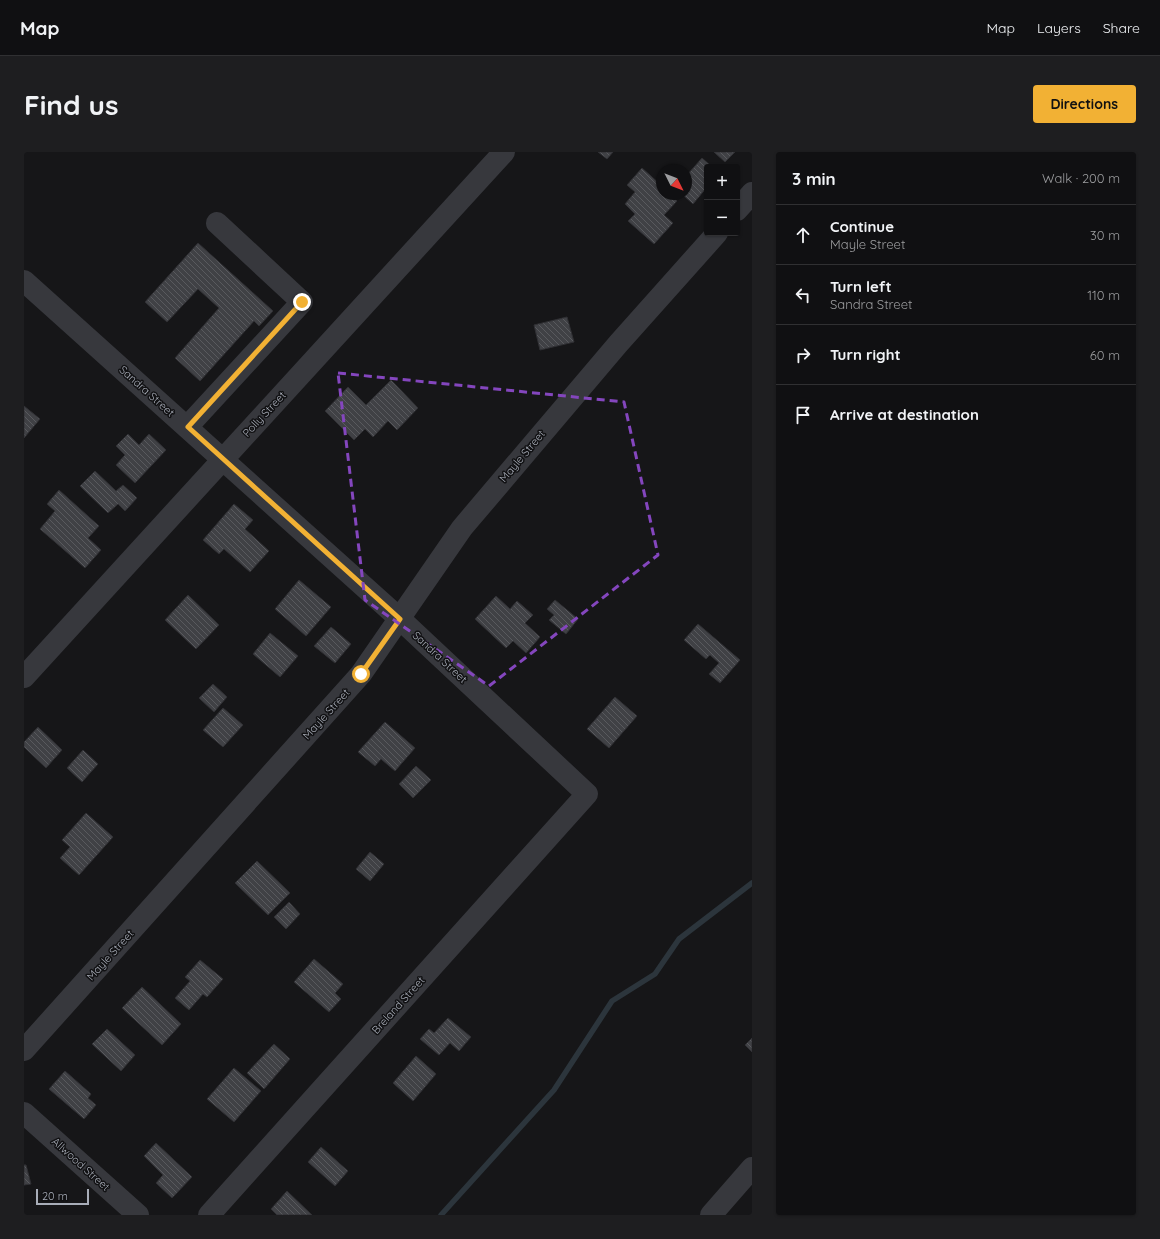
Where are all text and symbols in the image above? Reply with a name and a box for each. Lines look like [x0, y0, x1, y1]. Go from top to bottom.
text: Map [20, 16, 59, 40]
text: Map [986, 19, 1015, 37]
text: Layers [1037, 19, 1081, 37]
text: Share [1103, 19, 1140, 37]
button: Directions [1033, 85, 1136, 123]
text: Find us [24, 87, 118, 122]
north arrow [656, 164, 692, 200]
map controls [704, 164, 740, 236]
button: + [704, 164, 740, 200]
text: 3 min [792, 168, 836, 189]
text: Walk · 200 m [1042, 170, 1120, 186]
button: − [704, 200, 740, 236]
text: Continue [830, 217, 894, 236]
icon: ahead [792, 224, 814, 246]
text: 30 m [1090, 227, 1120, 243]
text: Mayle Street [830, 236, 905, 252]
text: Turn left [830, 277, 892, 296]
icon: left [792, 284, 814, 306]
text: 110 m [1087, 287, 1120, 303]
route end [293, 293, 311, 311]
text: Sandra Street [830, 296, 912, 312]
icon: right [792, 344, 814, 366]
text: Turn right [830, 345, 901, 364]
text: 60 m [1090, 347, 1120, 363]
street label: Sandra Street [116, 362, 178, 420]
street label: Polly Street [239, 388, 289, 440]
icon: arrive [792, 404, 814, 426]
text: Arrive at destination [830, 405, 979, 424]
street label: Mayle Street [496, 427, 548, 485]
street label: Sandra Street [410, 628, 470, 686]
route start [352, 665, 370, 683]
street label: Mayle Street [299, 685, 353, 742]
street label: Mayle Street [83, 926, 137, 983]
street label: Breland Street [368, 973, 428, 1037]
street label: Allwood Street [49, 1134, 113, 1194]
scale bar [36, 1187, 89, 1206]
text: 20 m [42, 1189, 68, 1203]

